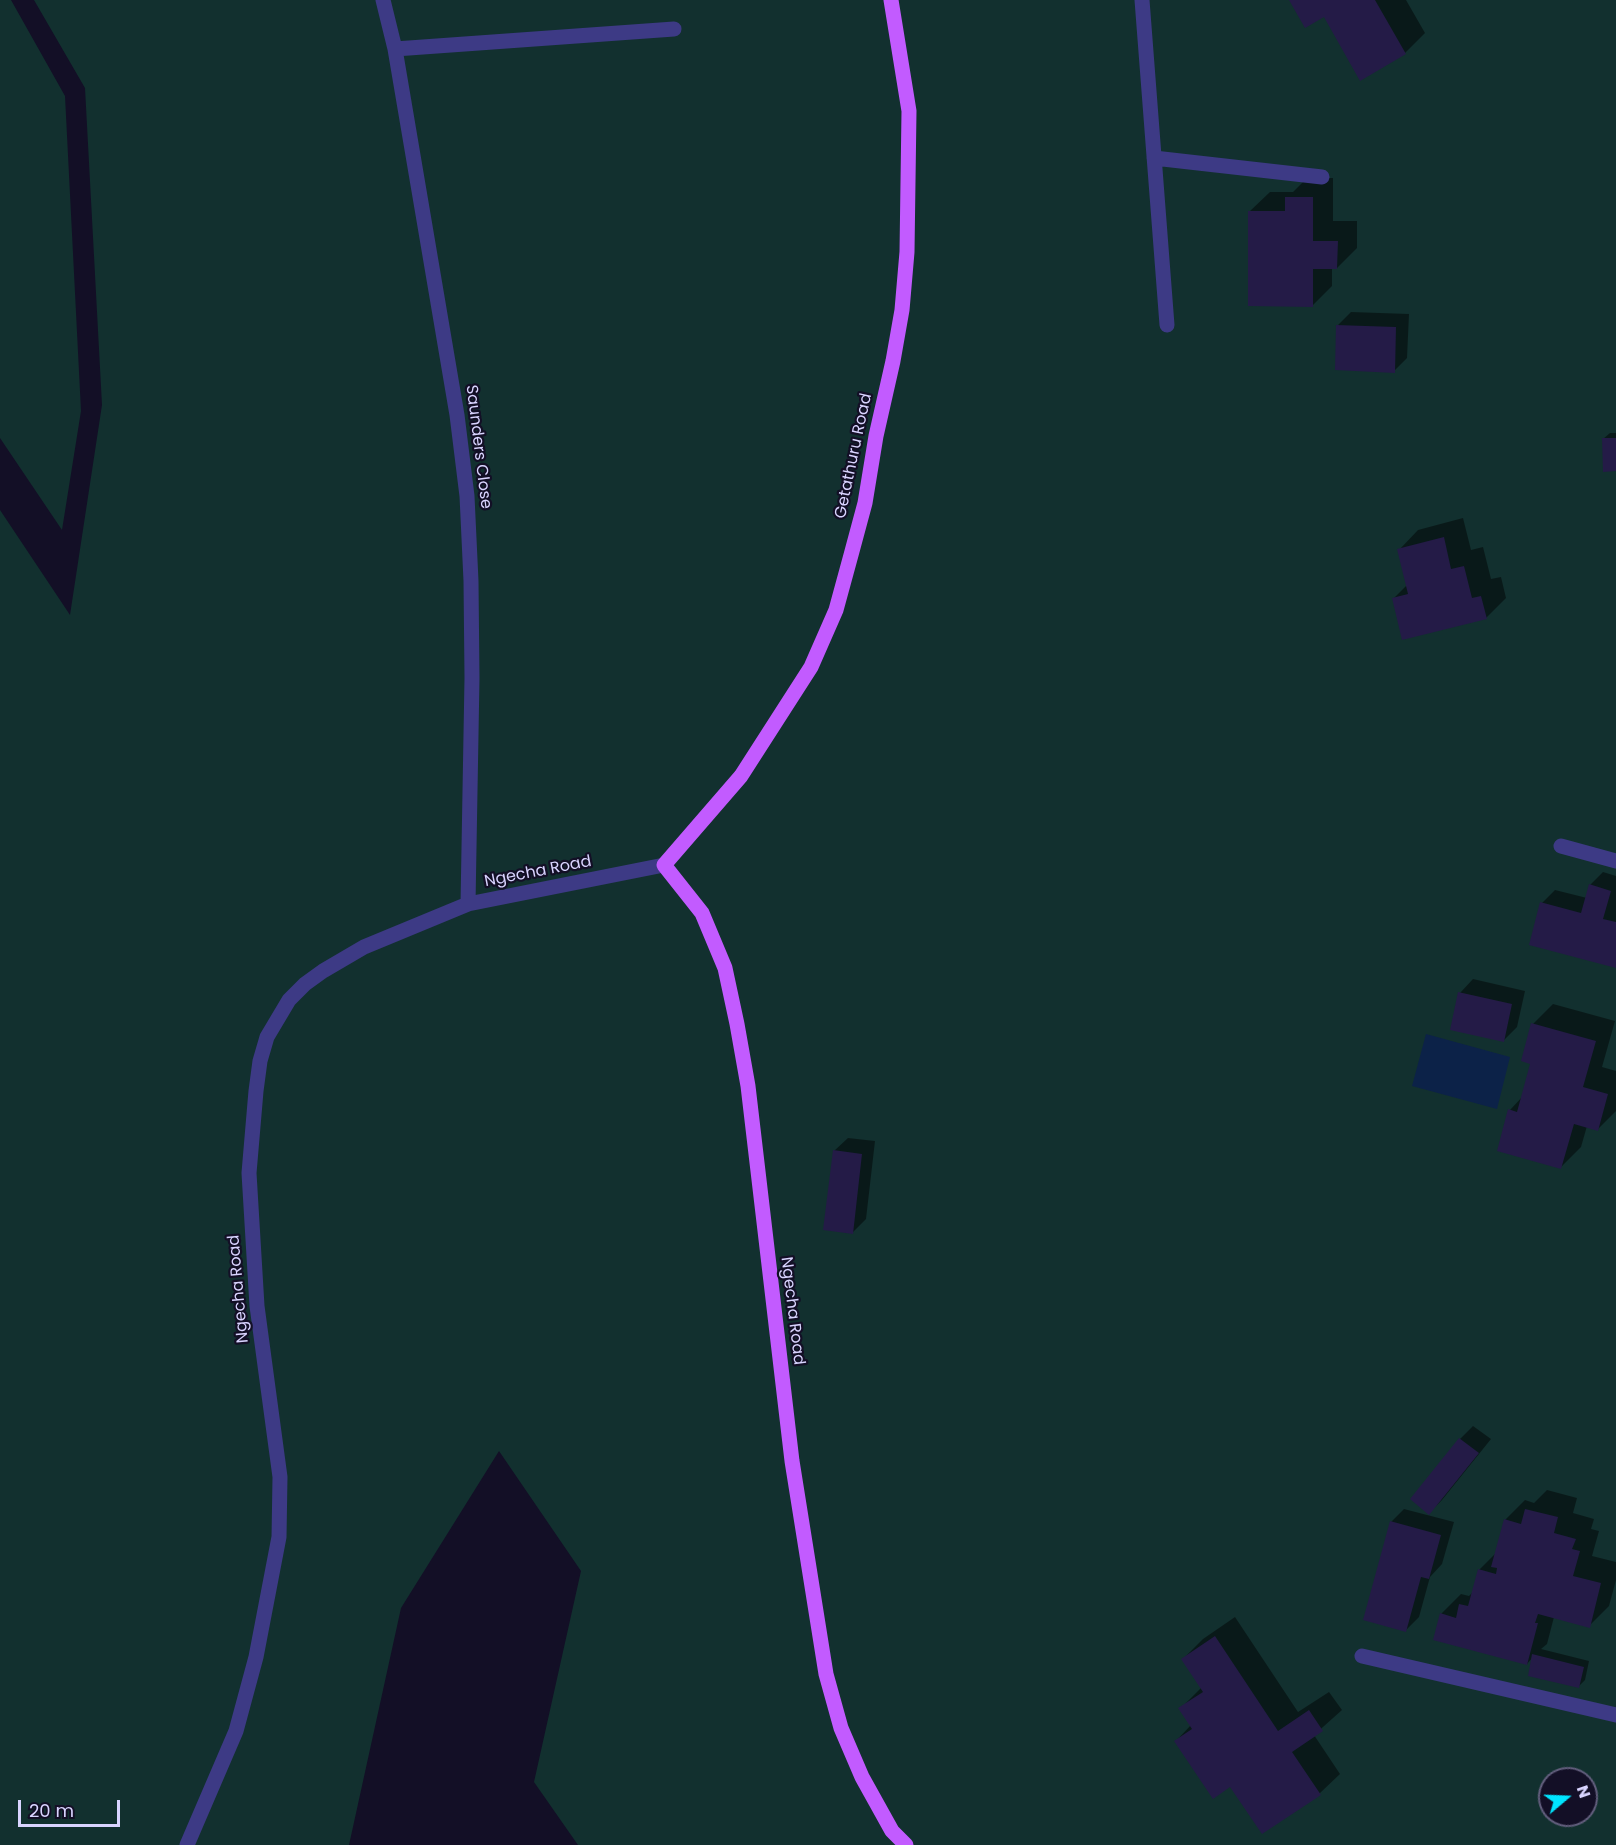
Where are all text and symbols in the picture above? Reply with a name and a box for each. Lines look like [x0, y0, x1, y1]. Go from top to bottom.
street label: Saunders Close [461, 384, 495, 510]
street label: Getathuru Road [831, 392, 877, 520]
street label: Ngecha Road [483, 852, 593, 892]
street label: Ngecha Road [225, 1234, 253, 1344]
street label: Ngecha Road [776, 1256, 808, 1366]
north arrow [1538, 1767, 1598, 1827]
text: N [1571, 1782, 1596, 1801]
scale bar [21, 1788, 123, 1826]
text: 20 m [29, 1798, 74, 1823]

